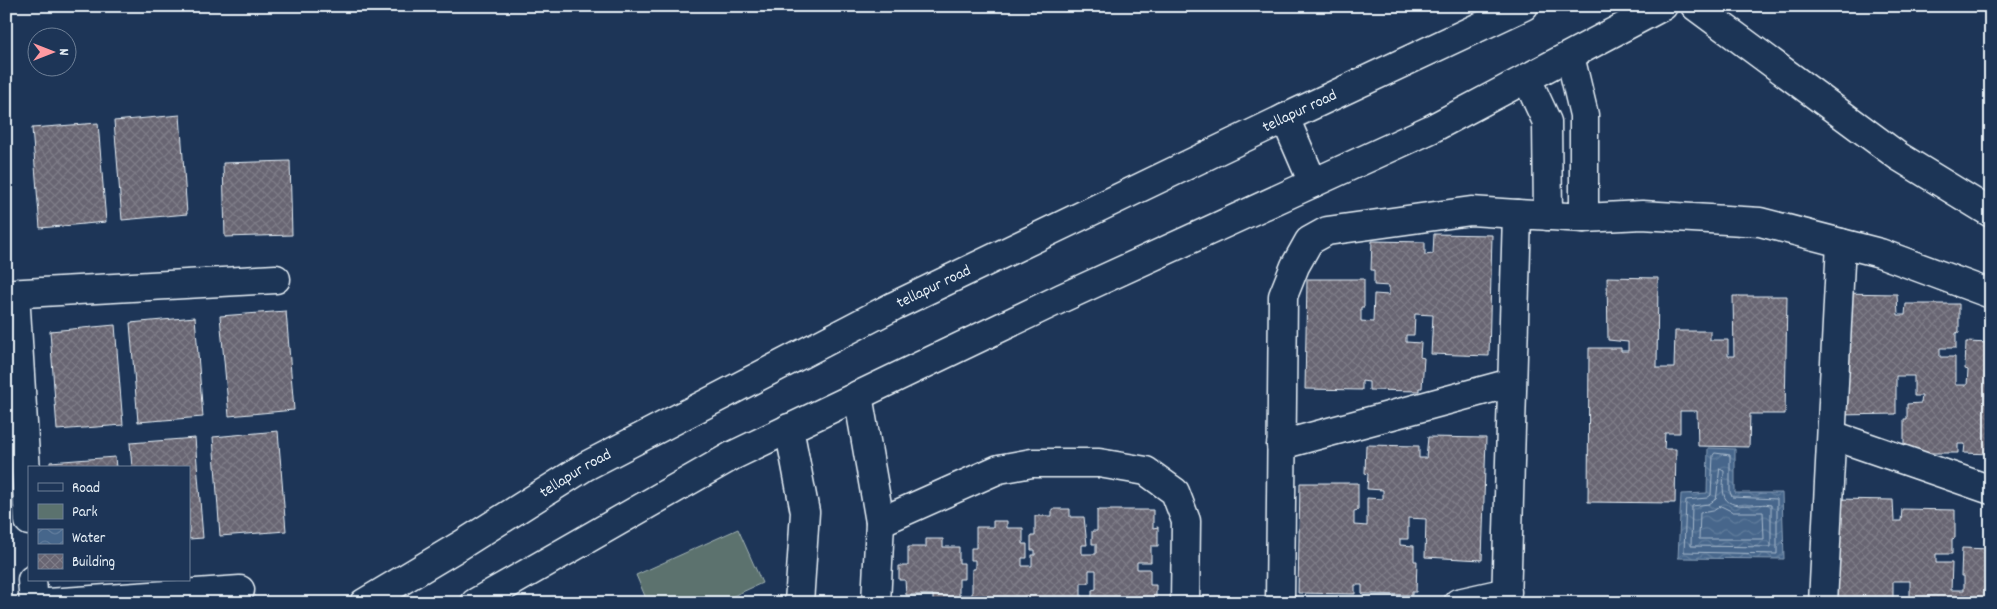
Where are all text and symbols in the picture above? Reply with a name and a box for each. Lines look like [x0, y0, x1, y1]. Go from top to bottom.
north arrow [28, 28, 78, 78]
text: N [53, 49, 73, 56]
street label: tellapur road [1259, 84, 1341, 139]
street label: tellapur road [893, 259, 975, 315]
street label: tellapur road [535, 443, 615, 504]
legend [28, 466, 190, 582]
text: Road [72, 478, 100, 500]
text: Park [72, 502, 98, 524]
text: Water [72, 528, 106, 550]
text: Building [72, 552, 115, 574]

